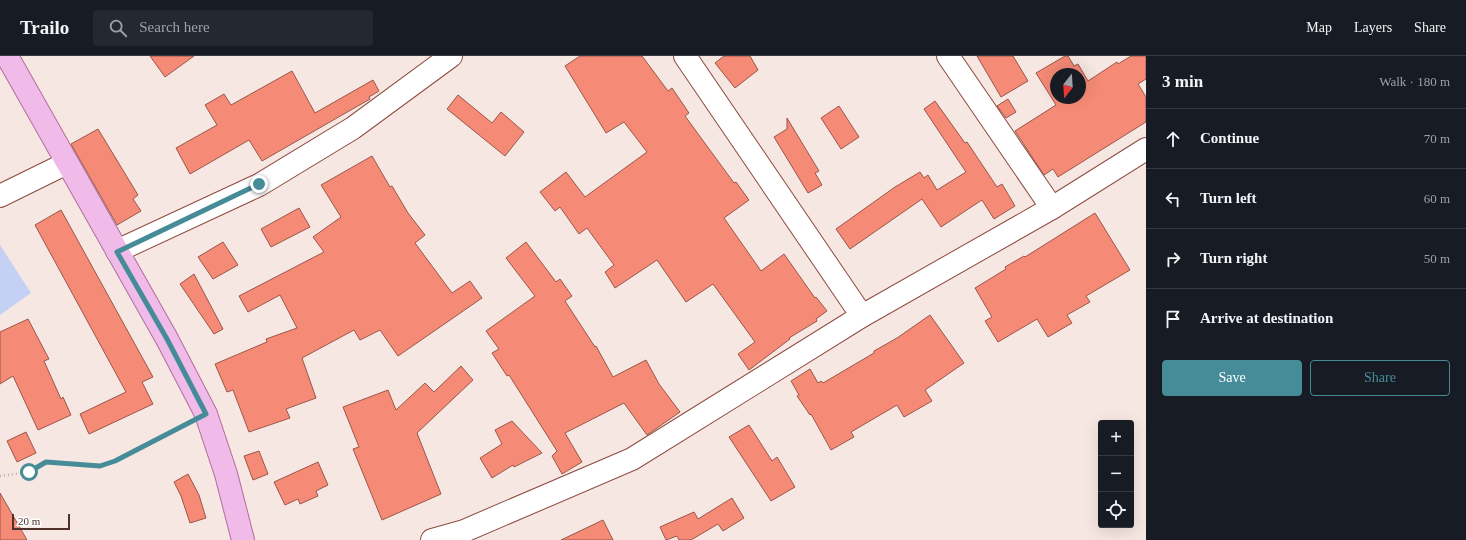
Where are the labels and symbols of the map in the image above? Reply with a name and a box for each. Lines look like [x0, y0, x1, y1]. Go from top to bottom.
north arrow [1050, 68, 1086, 104]
route end [250, 175, 268, 193]
route start [20, 463, 38, 481]
scale bar [12, 512, 70, 531]

